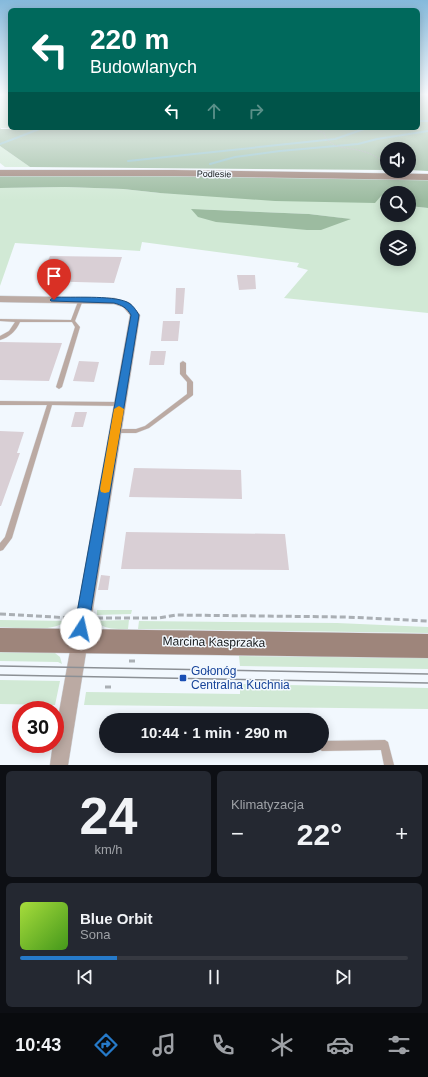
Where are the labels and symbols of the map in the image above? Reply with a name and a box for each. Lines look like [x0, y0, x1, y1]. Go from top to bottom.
street label: Podlesie [197, 169, 231, 179]
pin [37, 259, 71, 300]
position arrow [60, 608, 102, 650]
street label: Marcina Kasprzaka [163, 634, 266, 650]
place label: Gołonóg Centralna Kuchnia [191, 664, 290, 692]
marker: Gołonóg Centralna Kuchnia [178, 673, 188, 683]
speed limit sign: 30 [12, 701, 64, 753]

